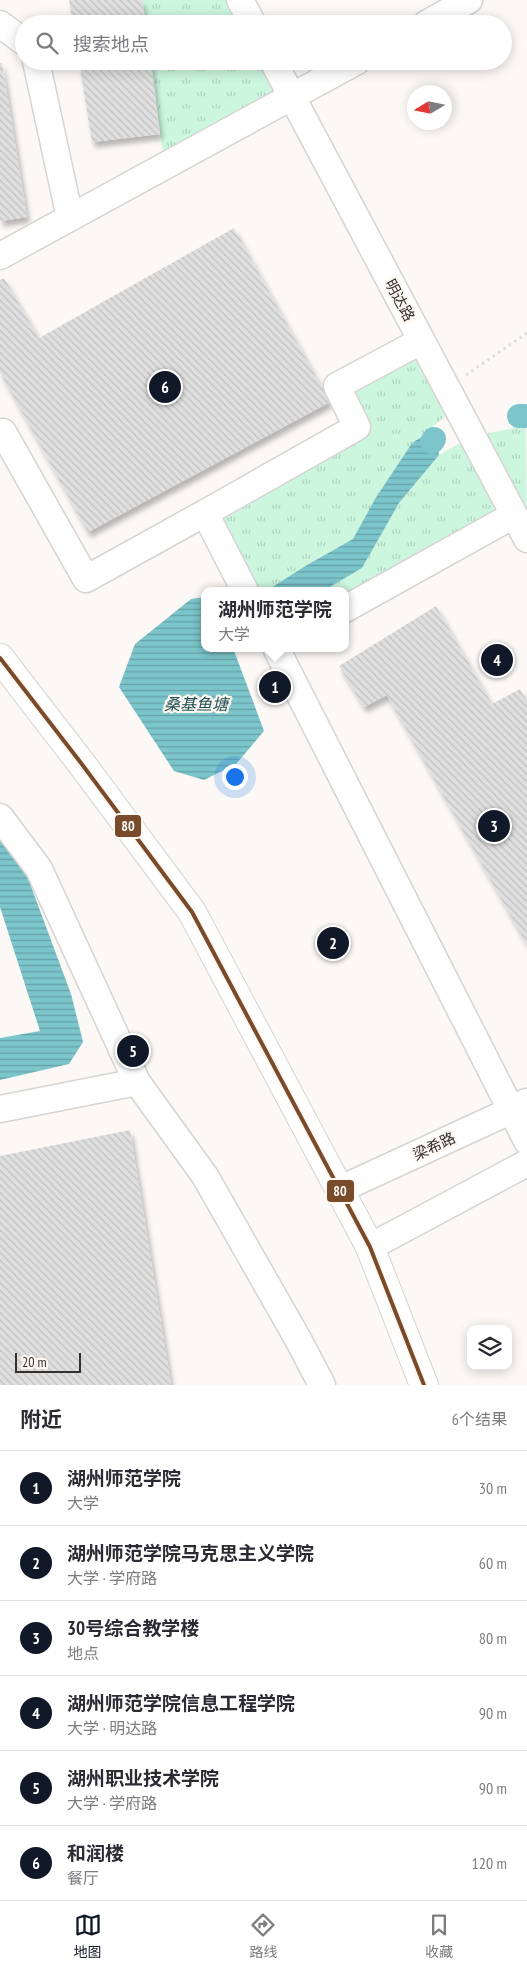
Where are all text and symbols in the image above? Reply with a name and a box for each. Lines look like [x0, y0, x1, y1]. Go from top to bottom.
search box [15, 15, 512, 70]
icon: search [33, 29, 61, 57]
text: 搜索地点 [73, 32, 149, 56]
north arrow [407, 85, 452, 130]
street label: 明达路 [381, 276, 419, 324]
pin: 6 [149, 368, 181, 406]
popup [201, 587, 349, 652]
text: 湖州师范学院 [218, 597, 332, 621]
text: 大学 [218, 624, 250, 644]
pin: 4 [481, 641, 513, 679]
pin: 1 [259, 668, 291, 706]
water label: 桑基鱼塘 [164, 694, 231, 714]
your location [222, 764, 248, 790]
pin: 3 [478, 807, 510, 845]
line badge: 80 [114, 814, 142, 838]
text: 80 [121, 817, 135, 835]
pin: 2 [317, 924, 349, 962]
pin: 5 [117, 1032, 149, 1070]
street label: 梁希路 [410, 1128, 458, 1164]
line badge: 80 [326, 1179, 355, 1203]
text: 80 [333, 1182, 347, 1200]
map controls [467, 1325, 512, 1370]
button: layers [467, 1325, 512, 1370]
scale bar [15, 1350, 81, 1373]
text: 20 m [22, 1353, 47, 1371]
text: 附近 [20, 1406, 62, 1433]
text: 6个结果 [452, 1409, 507, 1429]
text: 湖州师范学院 [67, 1466, 181, 1490]
text: 1 [32, 1478, 40, 1498]
text: 30 m [479, 1478, 507, 1498]
text: 大学 [67, 1493, 99, 1513]
text: 湖州师范学院马克思主义学院 [67, 1541, 314, 1565]
text: 2 [32, 1553, 40, 1573]
text: 60 m [479, 1553, 507, 1573]
text: 大学 · 学府路 [67, 1568, 157, 1588]
text: 30号综合教学楼 [67, 1616, 199, 1640]
text: 3 [32, 1628, 40, 1648]
text: 80 m [479, 1628, 507, 1648]
text: 地点 [67, 1643, 99, 1663]
text: 湖州师范学院信息工程学院 [67, 1691, 295, 1715]
text: 4 [32, 1703, 40, 1723]
text: 90 m [479, 1703, 507, 1723]
text: 大学 · 明达路 [67, 1718, 157, 1738]
text: 湖州职业技术学院 [67, 1766, 219, 1790]
text: 5 [32, 1778, 40, 1798]
text: 90 m [479, 1778, 507, 1798]
text: 大学 · 学府路 [67, 1793, 157, 1813]
text: 和润楼 [67, 1841, 124, 1865]
text: 6 [32, 1853, 40, 1873]
text: 120 m [472, 1853, 507, 1873]
text: 餐厅 [67, 1868, 99, 1888]
tab: 地图 [74, 1911, 102, 1961]
tab: 路线 [249, 1911, 277, 1961]
tab: 收藏 [425, 1911, 453, 1961]

